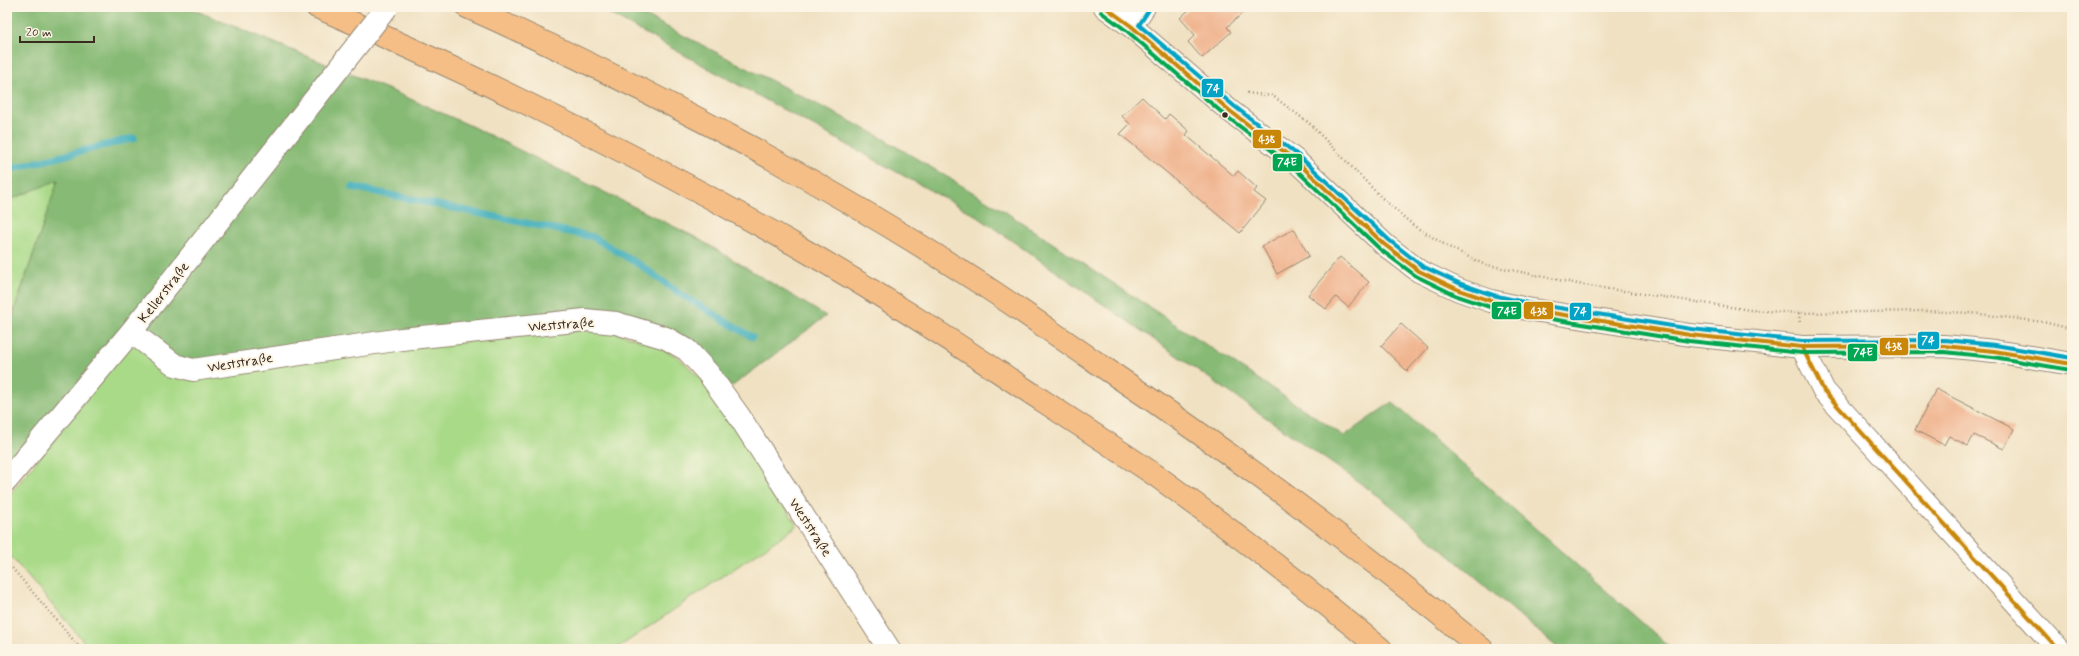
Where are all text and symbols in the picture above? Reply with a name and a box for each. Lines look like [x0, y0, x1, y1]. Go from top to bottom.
scale bar [20, 18, 94, 44]
text: 20 m [26, 25, 52, 41]
line badge: 74 [1201, 78, 1224, 98]
text: 74 [1206, 82, 1220, 96]
unlabelled marker [1220, 110, 1230, 120]
line badge: 438 [1252, 129, 1282, 149]
text: 438 [1259, 133, 1276, 147]
line badge: 74E [1272, 153, 1303, 172]
text: 74E [1277, 156, 1297, 170]
street label: Kellerstraße [134, 258, 193, 327]
line badge: 74E [1491, 301, 1522, 320]
line badge: 438 [1523, 301, 1554, 320]
line badge: 74 [1569, 302, 1592, 321]
text: 74E [1497, 305, 1517, 319]
text: 438 [1531, 305, 1548, 319]
text: 74 [1573, 305, 1587, 319]
street label: Weststraße [527, 314, 595, 336]
line badge: 74 [1917, 331, 1940, 350]
text: 74 [1921, 334, 1935, 348]
line badge: 438 [1879, 337, 1909, 356]
text: 438 [1886, 340, 1903, 354]
line badge: 74E [1847, 343, 1878, 362]
text: 74E [1853, 346, 1873, 360]
street label: Weststraße [206, 349, 274, 377]
street label: Weststraße [785, 495, 836, 560]

